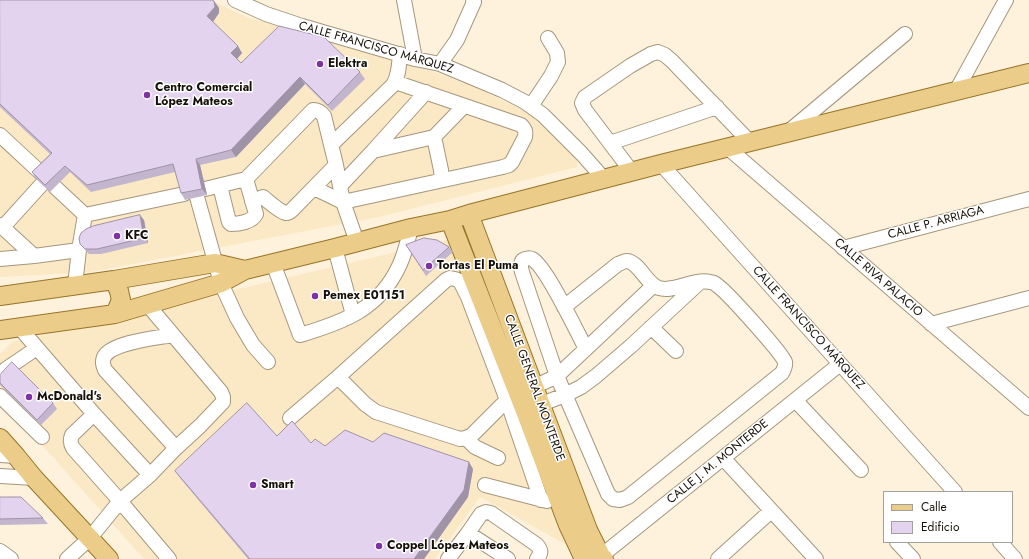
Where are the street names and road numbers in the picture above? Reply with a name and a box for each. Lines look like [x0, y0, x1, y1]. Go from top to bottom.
street label: CALLE FRANCISCO MÁRQUEZ [297, 19, 455, 77]
street label: CALLE P. ARRIAGA [887, 203, 985, 243]
street label: CALLE RIVA PALACIO [831, 236, 925, 320]
street label: CALLE FRANCISCO MÁRQUEZ [749, 264, 867, 392]
street label: CALLE GENERAL MONTERDE [501, 313, 567, 463]
street label: CALLE J. M. MONTERDE [664, 417, 772, 507]

